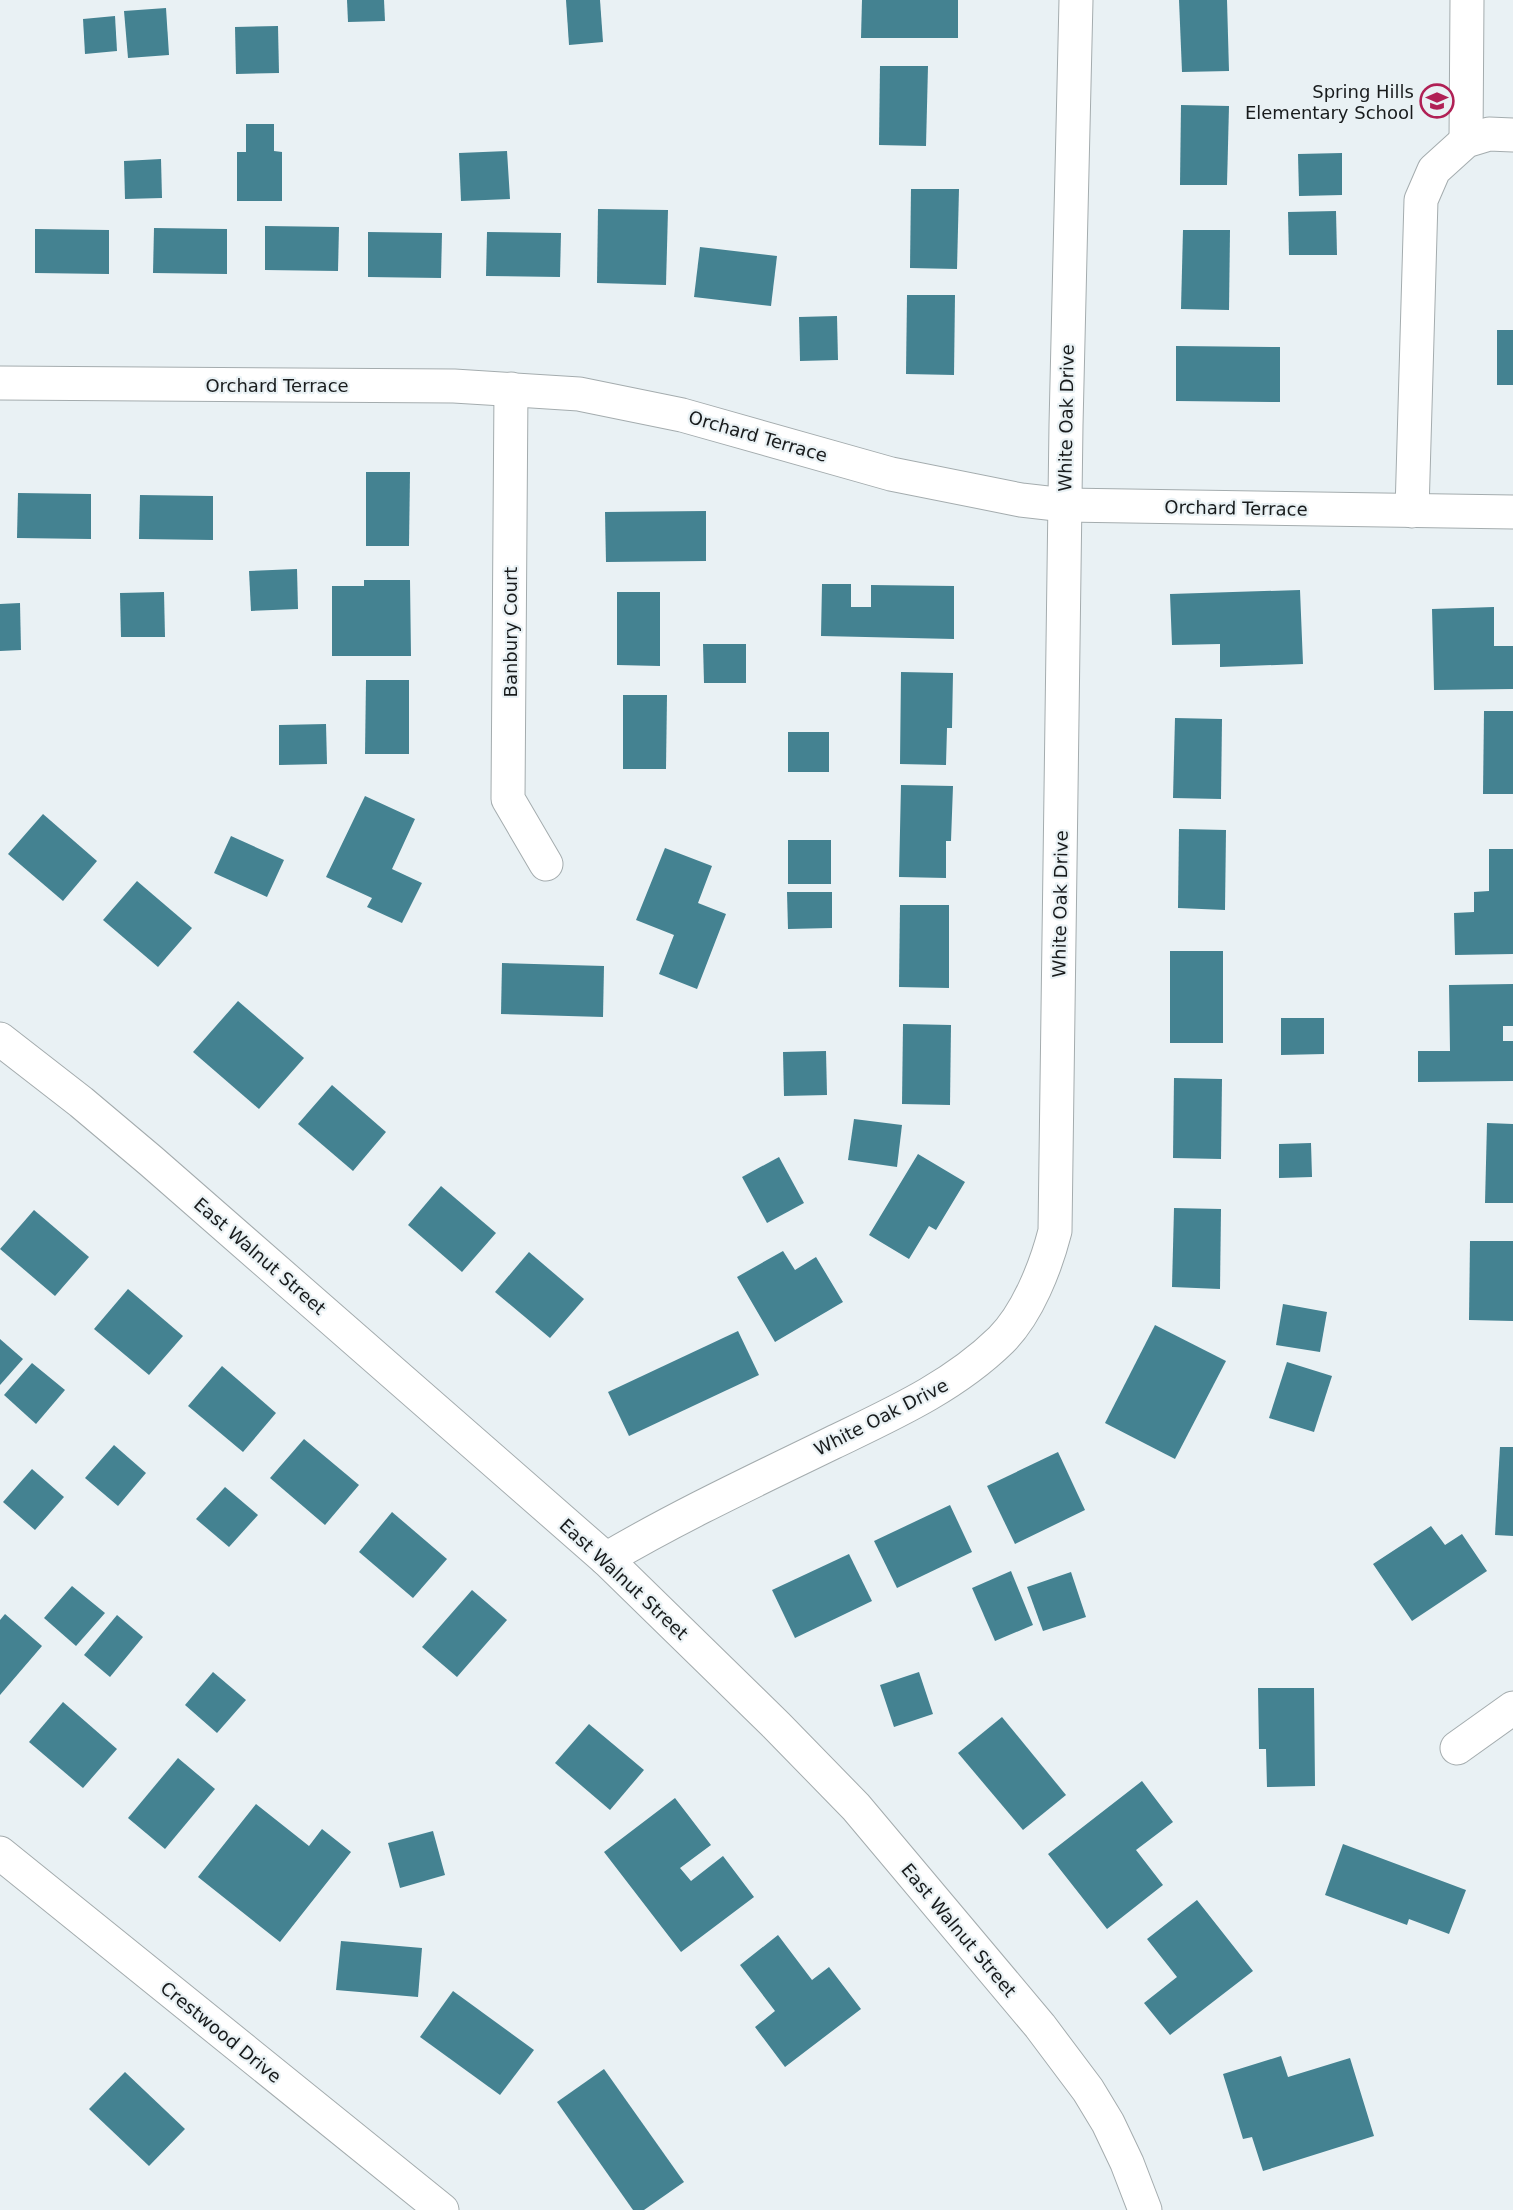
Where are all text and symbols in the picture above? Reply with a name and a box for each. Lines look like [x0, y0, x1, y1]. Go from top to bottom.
place label: Spring Hills Elementary School [1245, 81, 1414, 123]
school or university icon: Spring Hills Elementary School [1419, 83, 1455, 119]
street label: White Oak Drive [1054, 344, 1078, 492]
street label: Orchard Terrace [205, 375, 349, 396]
street label: Orchard Terrace [686, 406, 830, 466]
street label: Orchard Terrace [1164, 496, 1308, 520]
street label: Banbury Court [500, 567, 521, 697]
street label: White Oak Drive [1048, 830, 1072, 978]
street label: East Walnut Street [190, 1193, 330, 1319]
street label: White Oak Drive [811, 1374, 951, 1460]
street label: East Walnut Street [556, 1514, 692, 1644]
street label: East Walnut Street [897, 1859, 1021, 2001]
street label: Crestwood Drive [157, 1977, 285, 2087]

